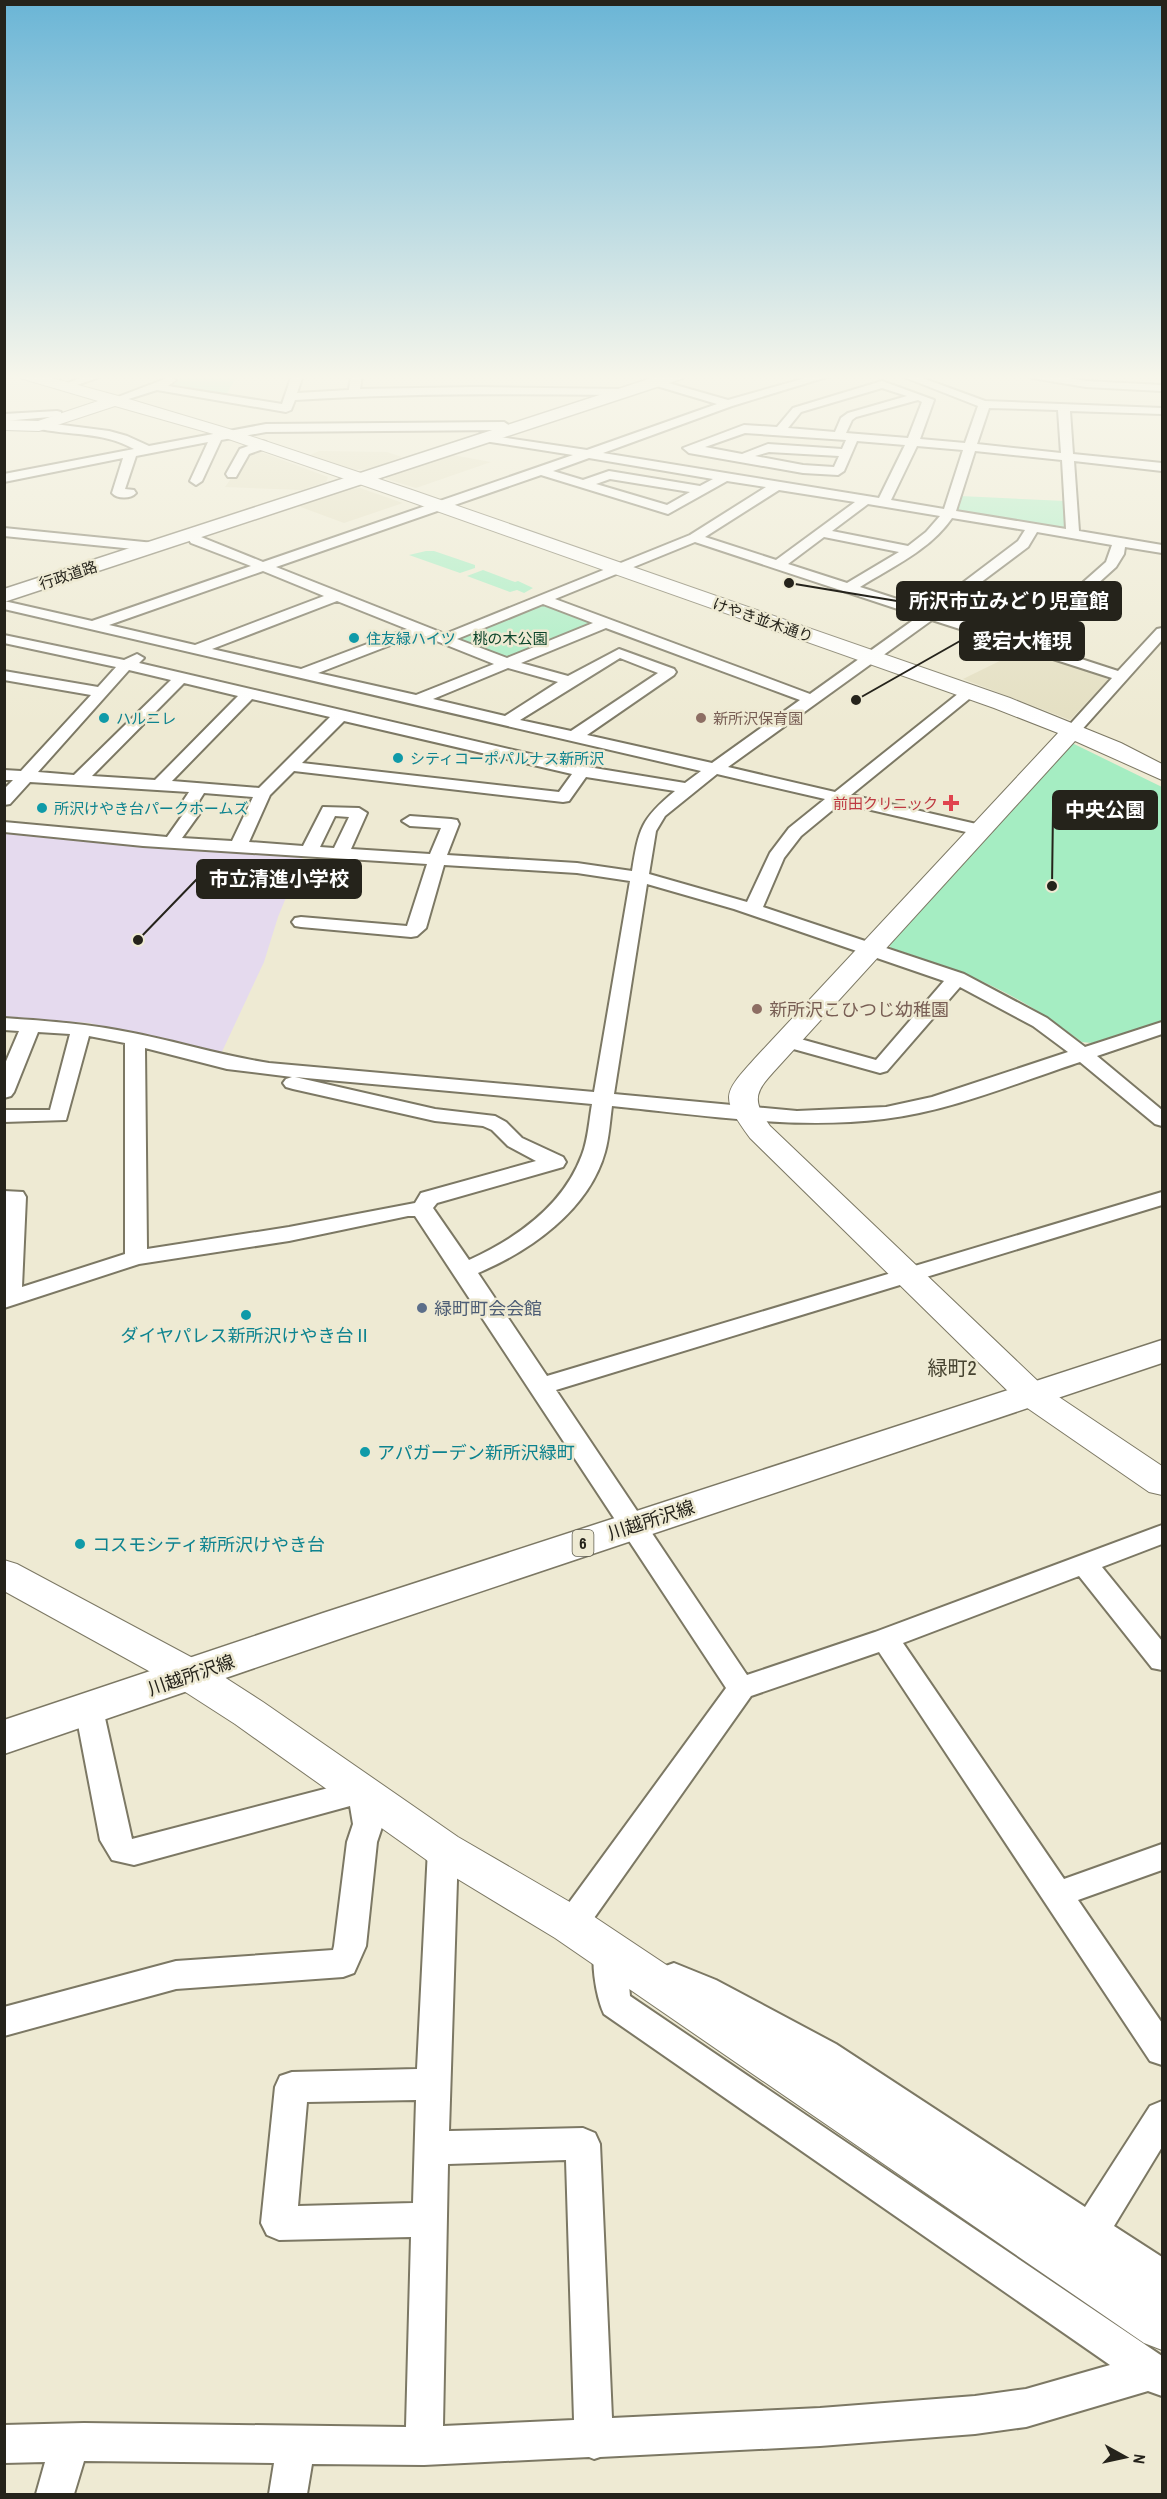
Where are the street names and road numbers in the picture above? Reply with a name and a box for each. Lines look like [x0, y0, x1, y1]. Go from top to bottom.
street label: 行政道路 [36, 556, 100, 594]
street label: けやき並木通り [710, 593, 816, 647]
street label: 川越所沢線 [604, 1494, 698, 1546]
road number: 6 [572, 1530, 594, 1556]
street label: 川越所沢線 [144, 1649, 238, 1701]

